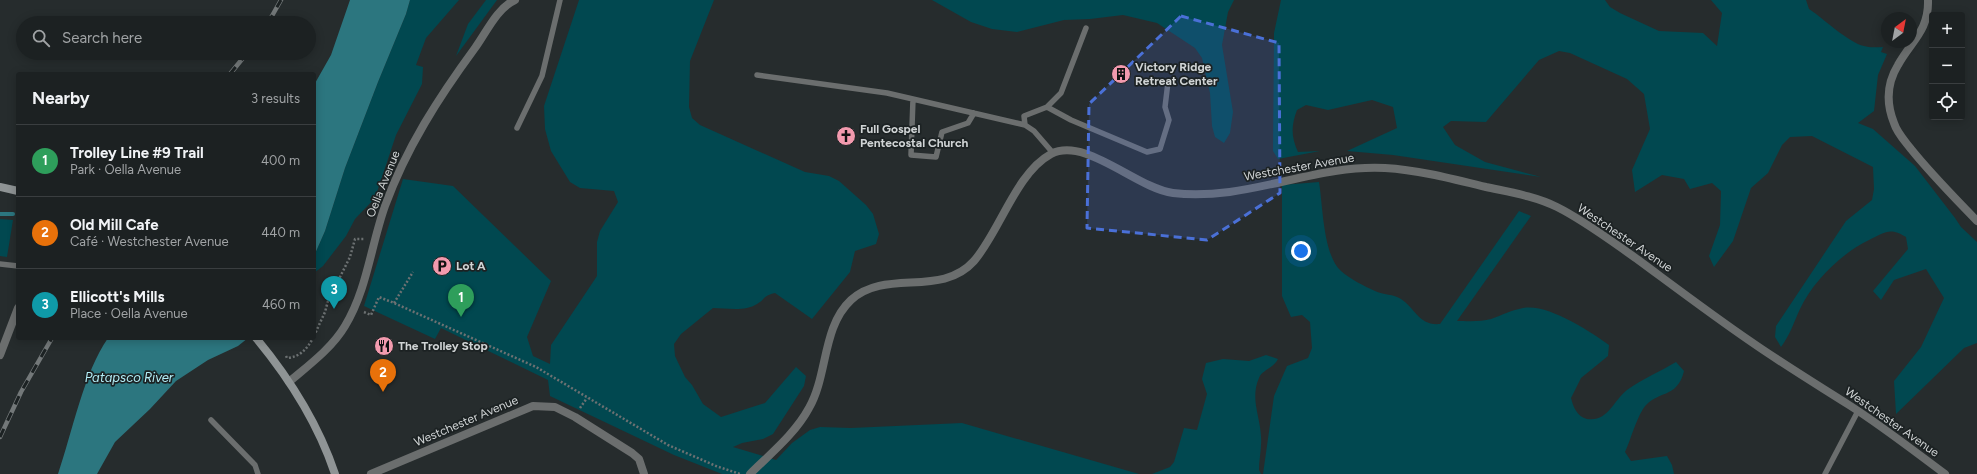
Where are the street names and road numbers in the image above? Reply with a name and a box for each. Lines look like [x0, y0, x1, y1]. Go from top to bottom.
street label: Oella Avenue [363, 148, 403, 219]
street label: Westchester Avenue [1243, 150, 1356, 184]
street label: Westchester Avenue [1575, 201, 1676, 275]
street label: Westchester Avenue [1842, 384, 1942, 460]
street label: Westchester Avenue [412, 393, 521, 449]

